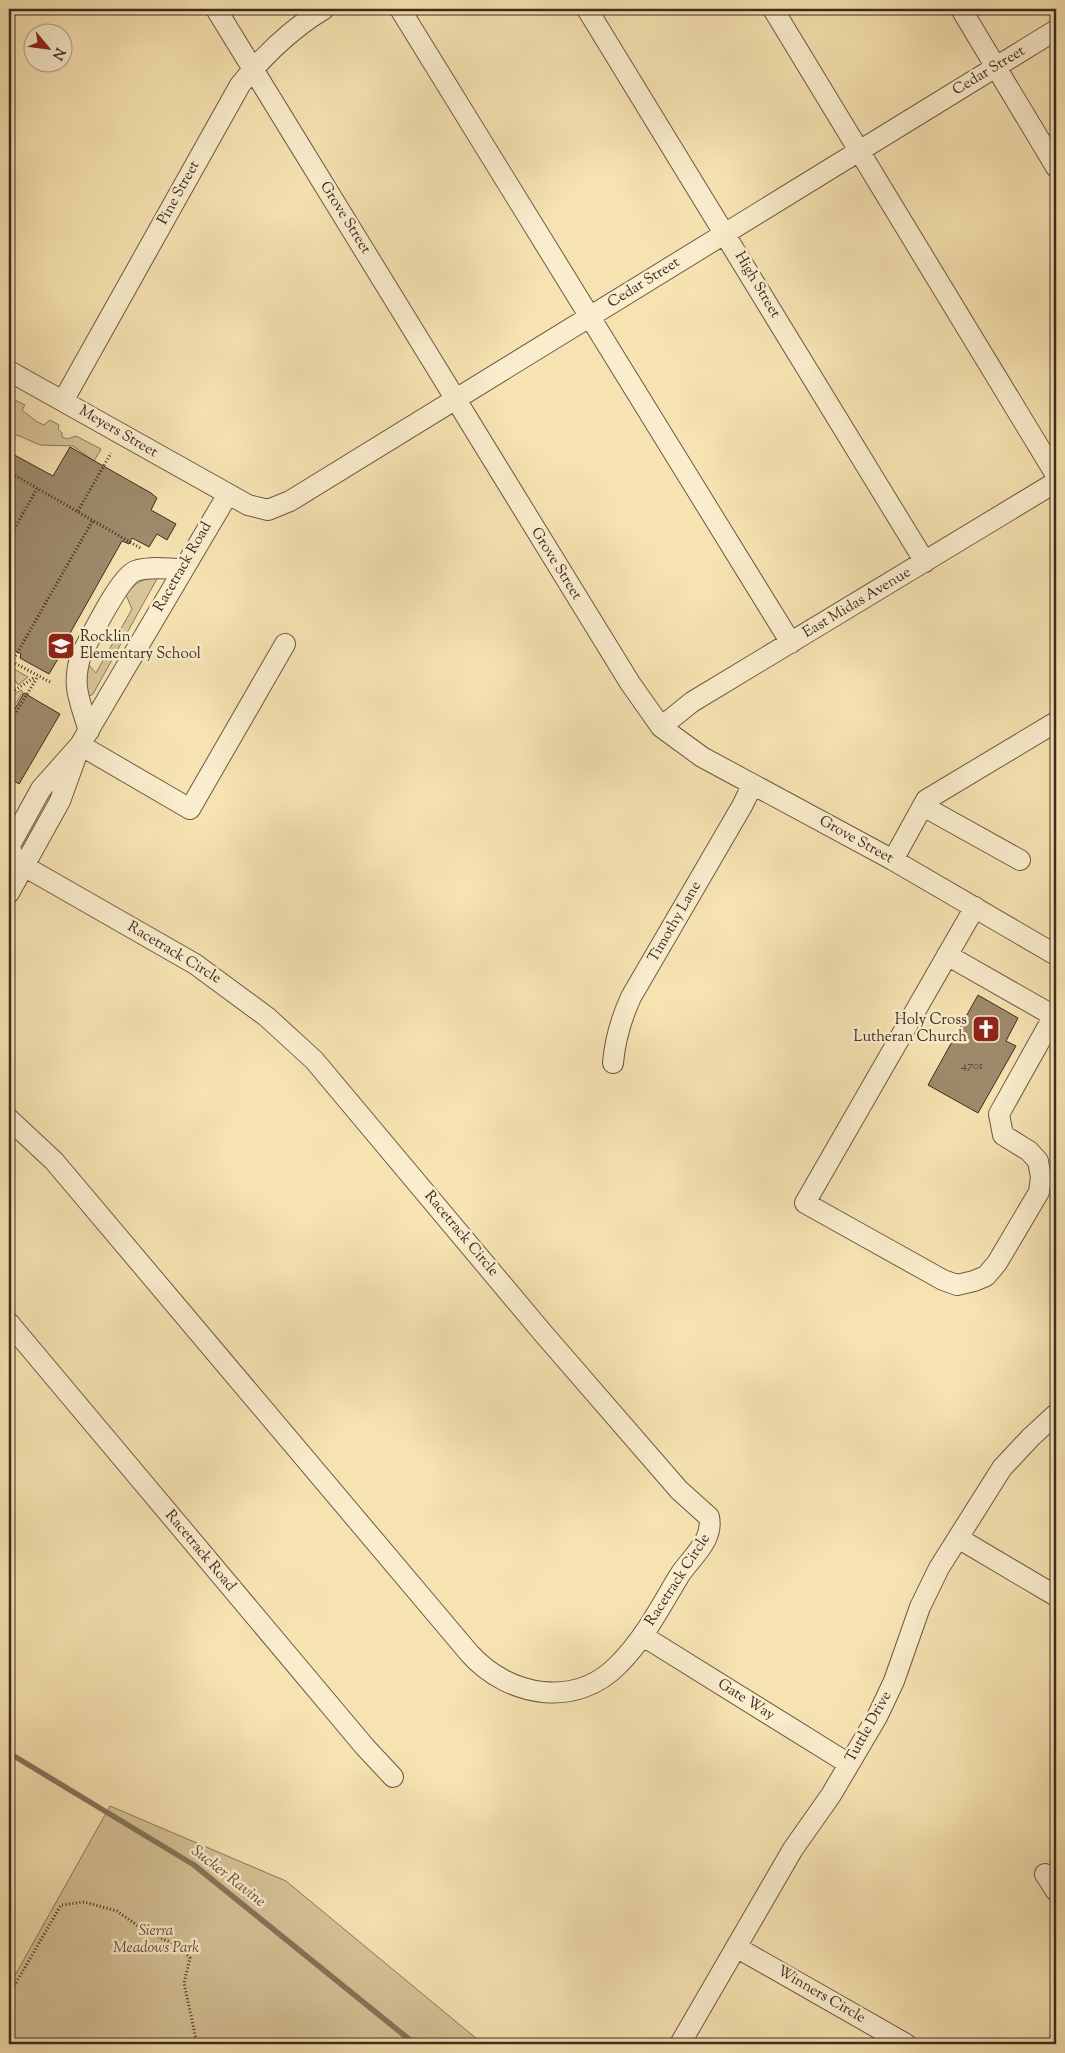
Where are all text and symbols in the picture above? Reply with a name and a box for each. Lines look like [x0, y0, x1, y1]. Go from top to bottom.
north arrow [22, 22, 72, 72]
street label: Cedar Street [949, 41, 1029, 101]
text: N [46, 44, 69, 63]
street label: Pine Street [153, 157, 205, 229]
street label: Grove Street [314, 178, 376, 258]
street label: High Street [729, 248, 785, 322]
street label: Cedar Street [604, 253, 684, 313]
street label: Meyers Street [75, 401, 161, 463]
street label: Racetrack Road [149, 518, 217, 616]
street label: Grove Street [525, 524, 587, 604]
street label: East Midas Avenue [799, 562, 915, 644]
place label: Rocklin Elementary School [80, 627, 201, 665]
school or university icon: Rocklin Elementary School [46, 631, 76, 661]
street label: Grove Street [815, 811, 897, 869]
street label: Timothy Lane [643, 878, 707, 966]
street label: Racetrack Circle [123, 917, 225, 989]
place label: Holy Cross Lutheran Church [853, 1010, 967, 1048]
church icon: Holy Cross Lutheran Church [971, 1014, 1001, 1044]
house number: 4701 [961, 1057, 983, 1075]
street label: Racetrack Circle [419, 1187, 503, 1281]
street label: Racetrack Road [160, 1506, 241, 1597]
street label: Racetrack Circle [640, 1530, 716, 1630]
street label: Gate Way [713, 1674, 779, 1726]
street label: Tuttle Drive [841, 1688, 897, 1766]
water label: Sucker Ravine [186, 1841, 270, 1913]
park label: Sierra Meadows Park [113, 1921, 199, 1959]
street label: Winners Circle [773, 1961, 869, 2029]

